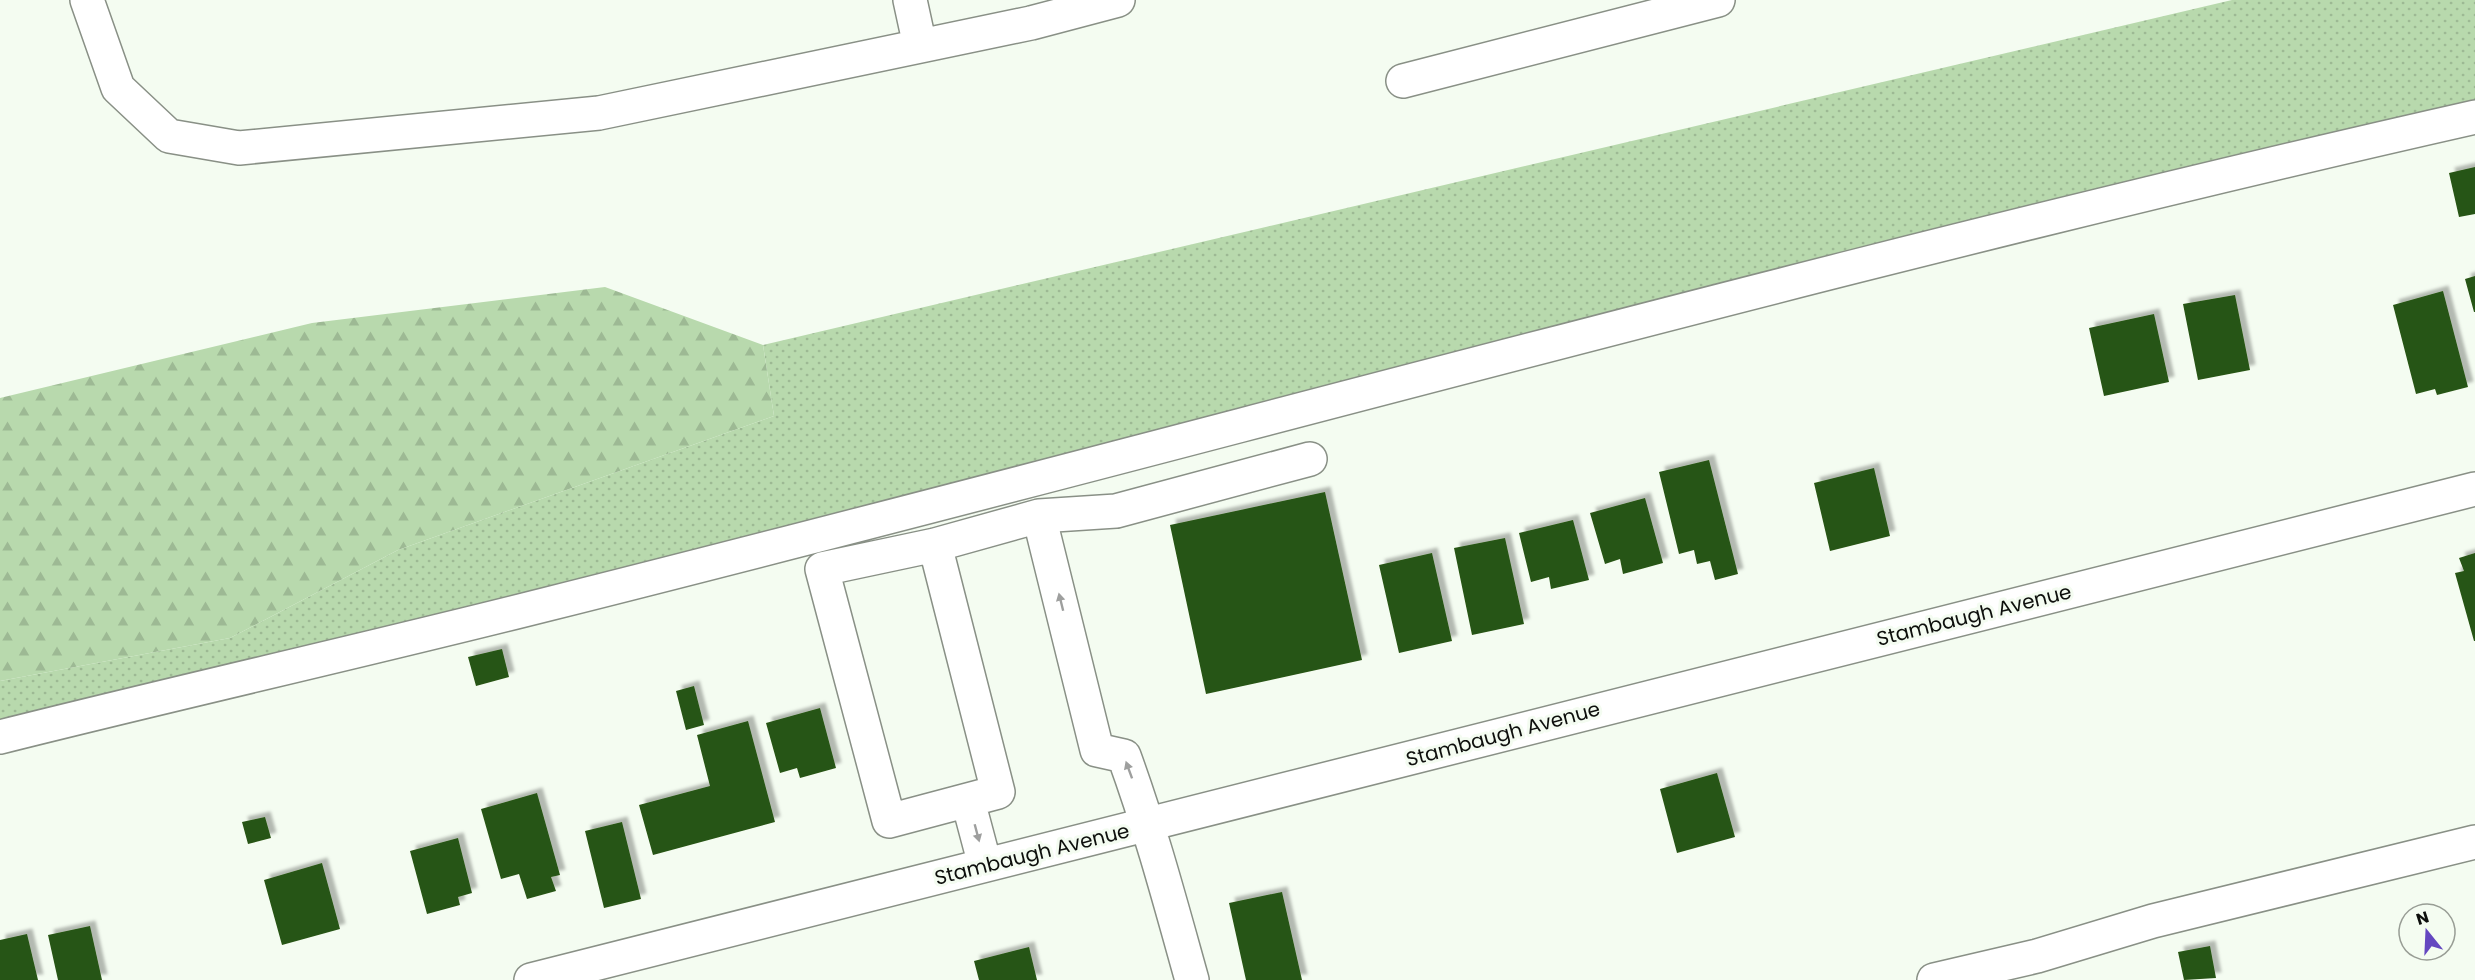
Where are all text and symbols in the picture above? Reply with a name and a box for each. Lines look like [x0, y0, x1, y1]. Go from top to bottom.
street label: Stambaugh Avenue [1874, 577, 2074, 653]
one-way arrow [1055, 593, 1065, 611]
street label: Stambaugh Avenue [1403, 695, 1603, 773]
one-way arrow [1124, 761, 1134, 779]
street label: Stambaugh Avenue [932, 816, 1132, 892]
one-way arrow [973, 824, 982, 842]
north arrow [2397, 902, 2457, 962]
text: N [2413, 905, 2432, 931]

